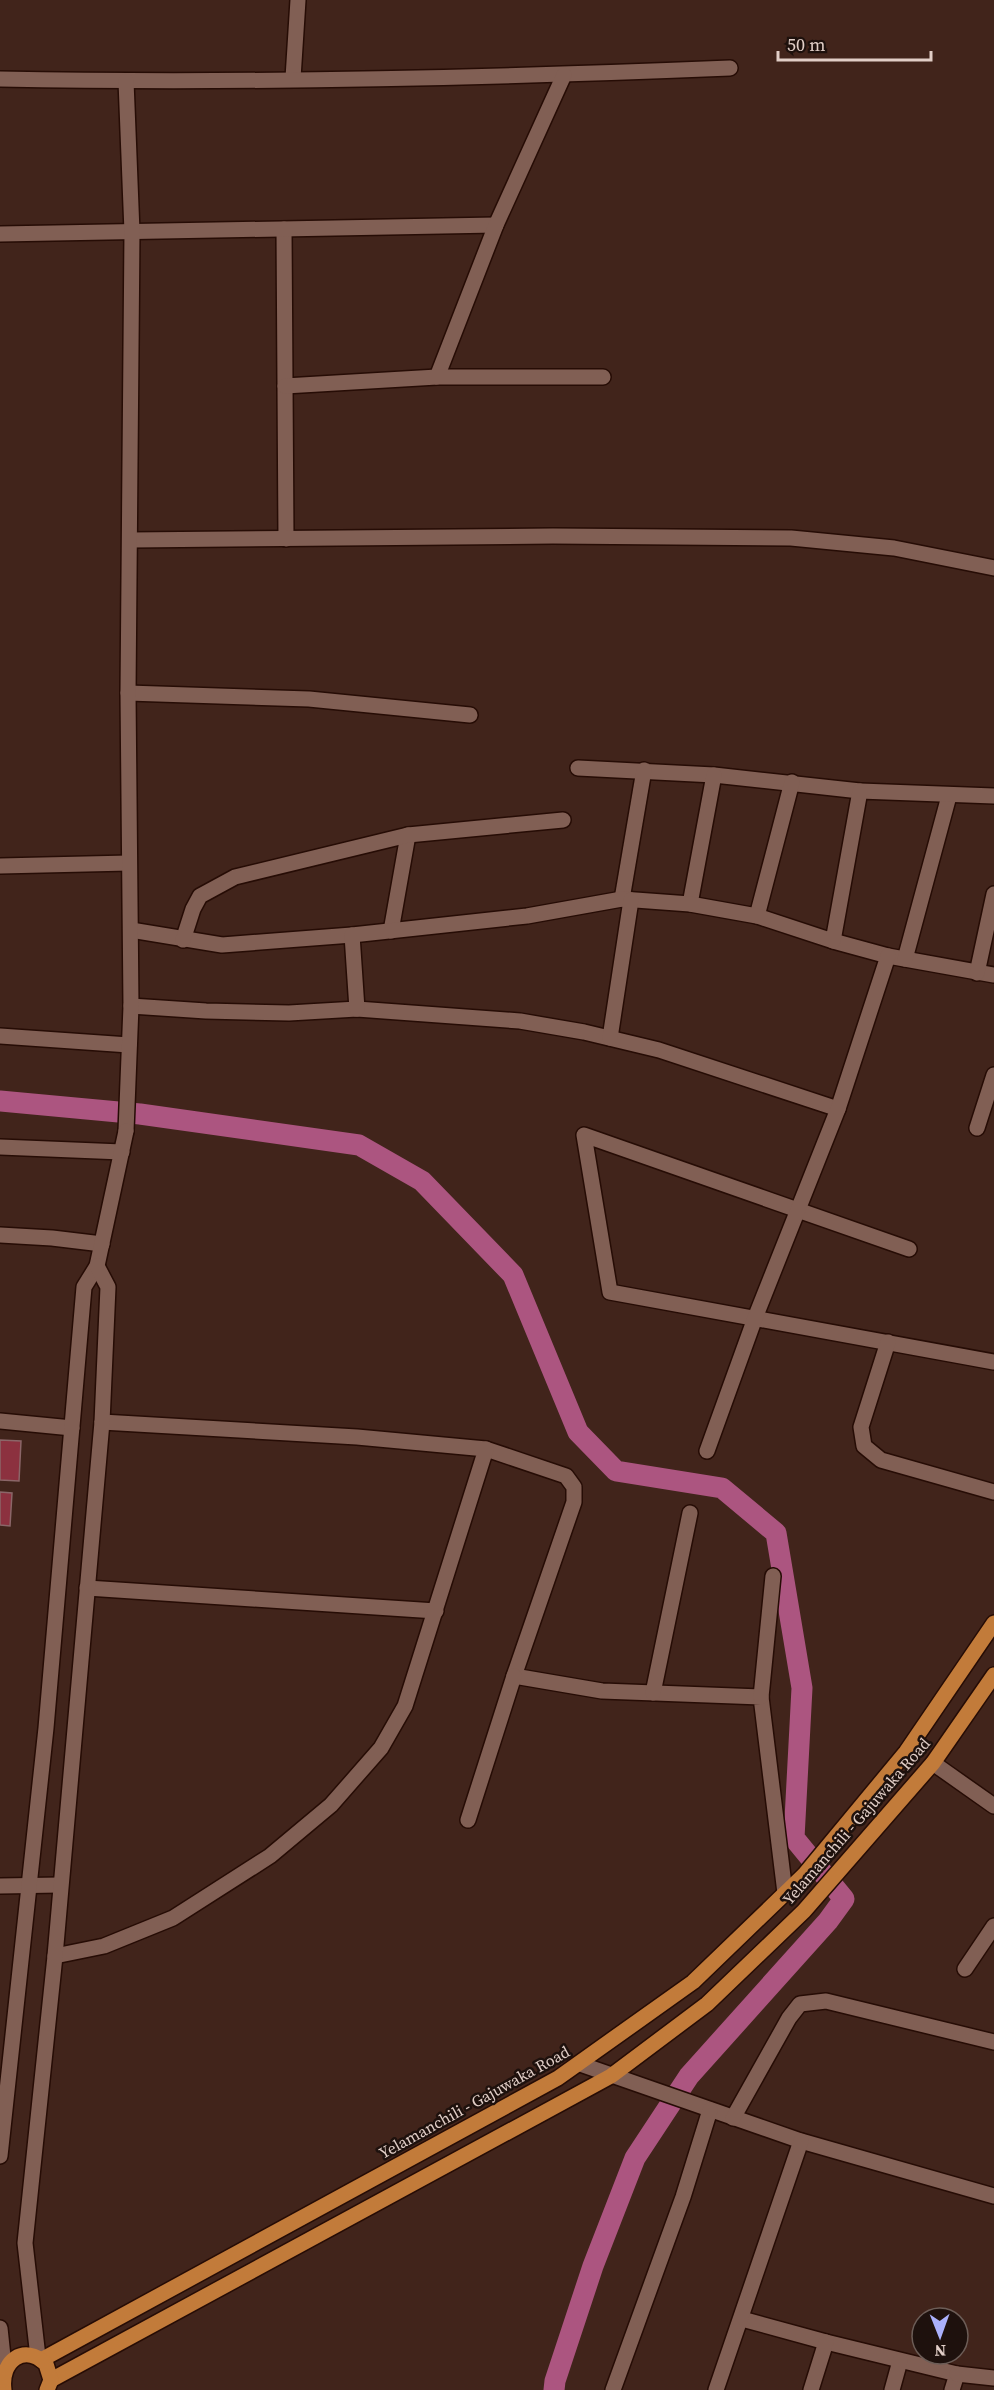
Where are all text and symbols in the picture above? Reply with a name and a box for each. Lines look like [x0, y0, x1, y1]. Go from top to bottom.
scale bar [778, 24, 931, 62]
text: 50 m [787, 32, 825, 57]
street label: Yelamanchili - Gajuwaka Road [777, 1733, 935, 1909]
street label: Yelamanchili - Gajuwaka Road [375, 2040, 573, 2164]
north arrow [910, 2306, 970, 2366]
text: N [934, 2340, 946, 2362]

